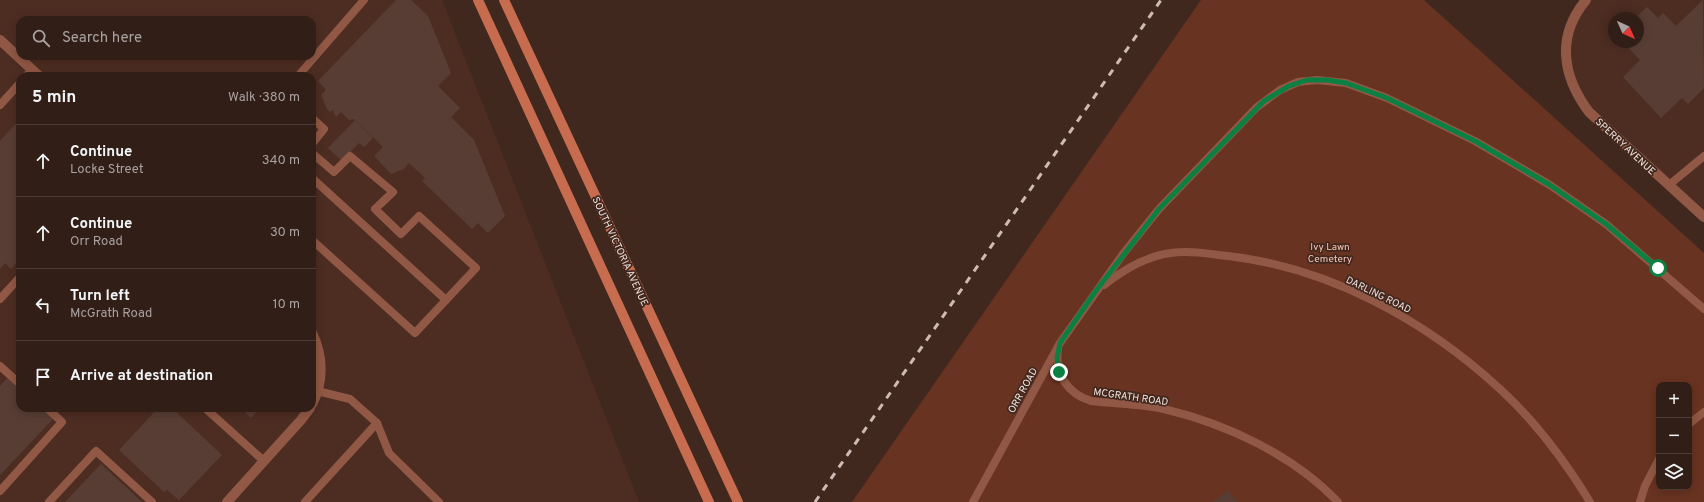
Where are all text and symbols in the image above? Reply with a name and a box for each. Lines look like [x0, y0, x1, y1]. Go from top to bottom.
north arrow [1608, 12, 1644, 48]
search box [16, 16, 316, 60]
icon: search [30, 27, 52, 49]
text: Search here [62, 29, 142, 48]
text: 5 min [32, 87, 76, 109]
text: Walk · 380 m [228, 90, 300, 106]
street label: SPERRY AVENUE [1592, 116, 1658, 178]
text: Continue [70, 143, 132, 162]
icon: ahead [32, 150, 54, 172]
text: 340 m [262, 153, 300, 169]
text: Locke Street [70, 162, 144, 178]
street label: SOUTH VICTORIA AVENUE [589, 195, 651, 308]
text: Continue [70, 215, 132, 234]
icon: ahead [32, 222, 54, 244]
text: 30 m [270, 225, 300, 241]
text: Orr Road [70, 234, 123, 250]
park label: Ivy Lawn Cemetery [1308, 241, 1352, 266]
route start [1649, 259, 1667, 277]
street label: DARLING ROAD [1343, 274, 1413, 317]
text: Turn left [70, 287, 130, 306]
icon: left [32, 294, 54, 316]
text: 10 m [273, 297, 300, 313]
text: McGrath Road [70, 306, 152, 322]
route end [1050, 363, 1068, 381]
icon: arrive [32, 366, 54, 388]
street label: ORR ROAD [1006, 366, 1041, 416]
text: Arrive at destination [70, 367, 213, 386]
map controls [1656, 382, 1692, 490]
button: + [1656, 382, 1692, 418]
street label: MCGRATH ROAD [1093, 386, 1169, 409]
button: − [1656, 418, 1692, 454]
button: layers [1656, 454, 1692, 490]

